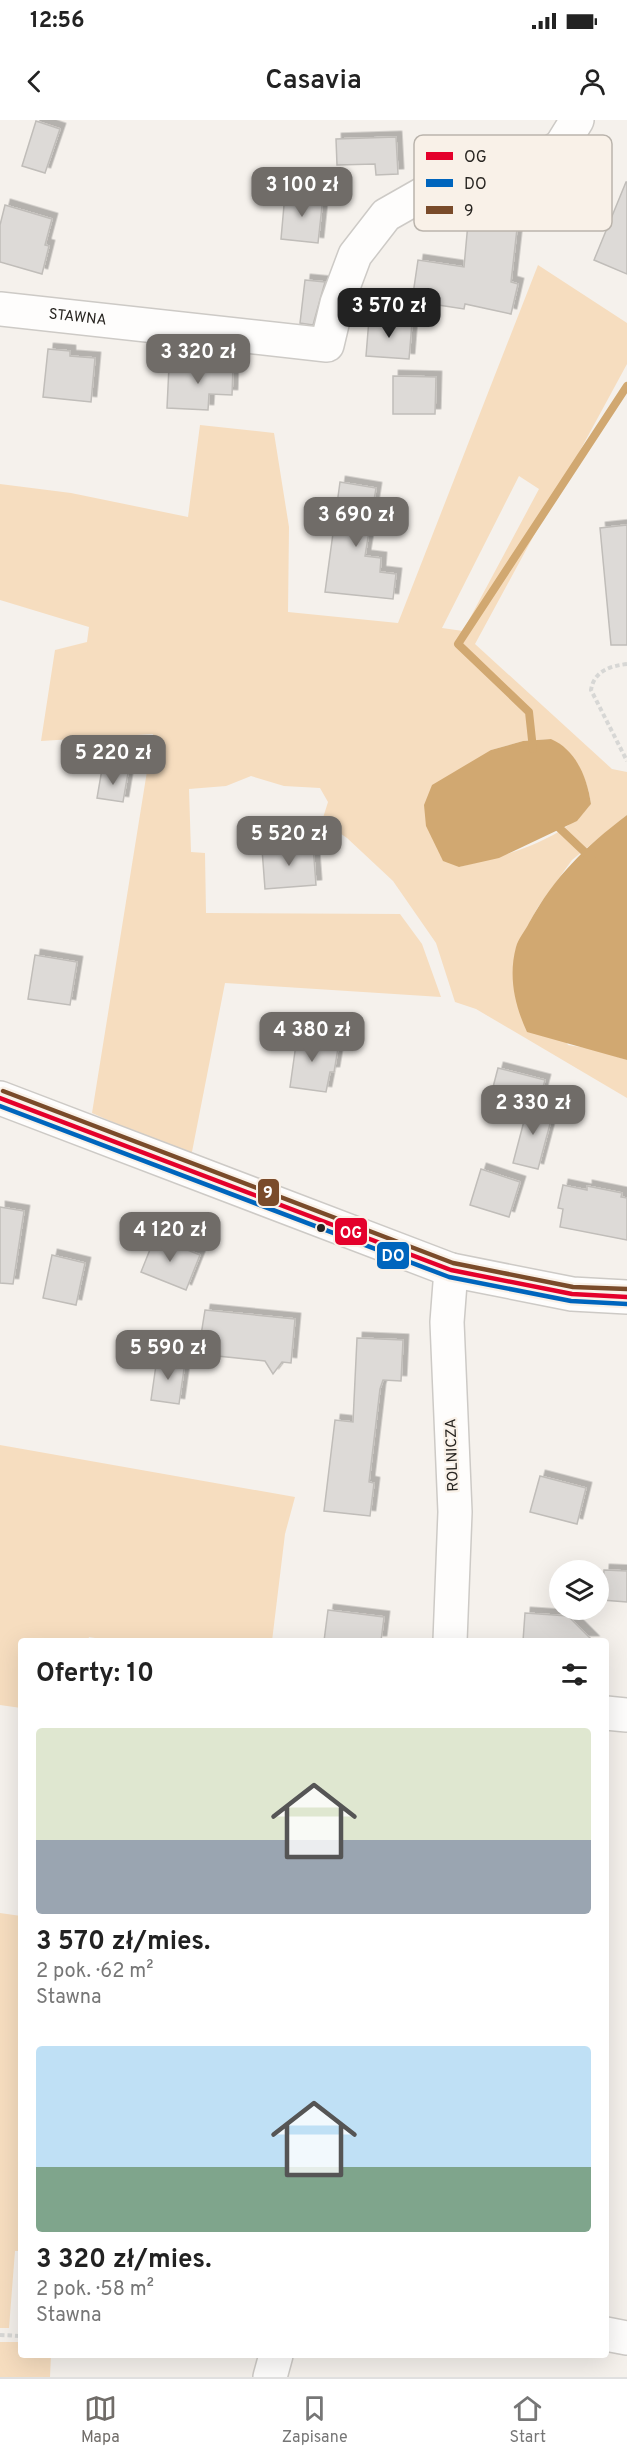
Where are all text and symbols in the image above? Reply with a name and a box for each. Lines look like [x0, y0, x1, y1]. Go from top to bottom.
text: 12:56 [30, 8, 85, 35]
text: Casavia [265, 64, 362, 98]
icon: back [18, 65, 51, 98]
icon: person [576, 65, 609, 98]
legend [414, 135, 612, 231]
text: OG [464, 148, 487, 168]
pin: 3 100 zł [240, 167, 364, 218]
text: 3 100 zł [265, 173, 339, 199]
text: DO [464, 175, 487, 195]
text: 9 [464, 202, 474, 222]
pin: 3 570 zł [327, 288, 451, 339]
text: 3 570 zł [352, 294, 426, 320]
street label: STAWNA [48, 305, 107, 330]
pin: 3 320 zł [136, 334, 260, 385]
text: 3 320 zł [160, 340, 236, 366]
pin: 3 690 zł [294, 497, 418, 548]
text: 3 690 zł [318, 503, 394, 529]
pin: 5 220 zł [51, 735, 175, 786]
text: 5 220 zł [75, 741, 151, 767]
pin: 5 520 zł [227, 816, 351, 867]
text: 5 520 zł [251, 822, 327, 848]
pin: 4 380 zł [250, 1012, 374, 1063]
text: 4 380 zł [274, 1018, 350, 1044]
pin: 2 330 zł [471, 1085, 595, 1136]
text: 2 330 zł [495, 1091, 571, 1117]
line badge: 9 [257, 1178, 280, 1207]
text: 9 [263, 1184, 273, 1204]
pin: 4 120 zł [108, 1212, 232, 1263]
line badge: OG [334, 1217, 368, 1246]
text: 4 120 zł [134, 1218, 206, 1244]
unlabelled marker [315, 1222, 327, 1234]
text: OG [340, 1224, 362, 1244]
line badge: DO [376, 1241, 410, 1270]
text: DO [382, 1247, 404, 1267]
pin: 5 590 zł [106, 1330, 230, 1381]
text: 5 590 zł [130, 1336, 206, 1362]
street label: ROLNICZA [442, 1418, 464, 1492]
map controls [549, 1560, 609, 1620]
button: layers [549, 1560, 609, 1620]
text: Oferty: 10 [36, 1658, 154, 1691]
icon: filters [558, 1658, 591, 1691]
icon: home [260, 1767, 368, 1875]
text: 3 570 zł/mies. [36, 1926, 210, 1959]
text: 2 pok. · 62 m² [36, 1959, 153, 1985]
text: Stawna [36, 1985, 102, 2011]
icon: home [260, 2085, 368, 2193]
text: 3 320 zł/mies. [36, 2244, 211, 2277]
text: 2 pok. · 58 m² [36, 2277, 154, 2303]
text: Stawna [36, 2303, 102, 2329]
tab: Mapa [81, 2392, 120, 2448]
tab: Zapisane [282, 2392, 348, 2448]
tab: Start [510, 2392, 546, 2448]

